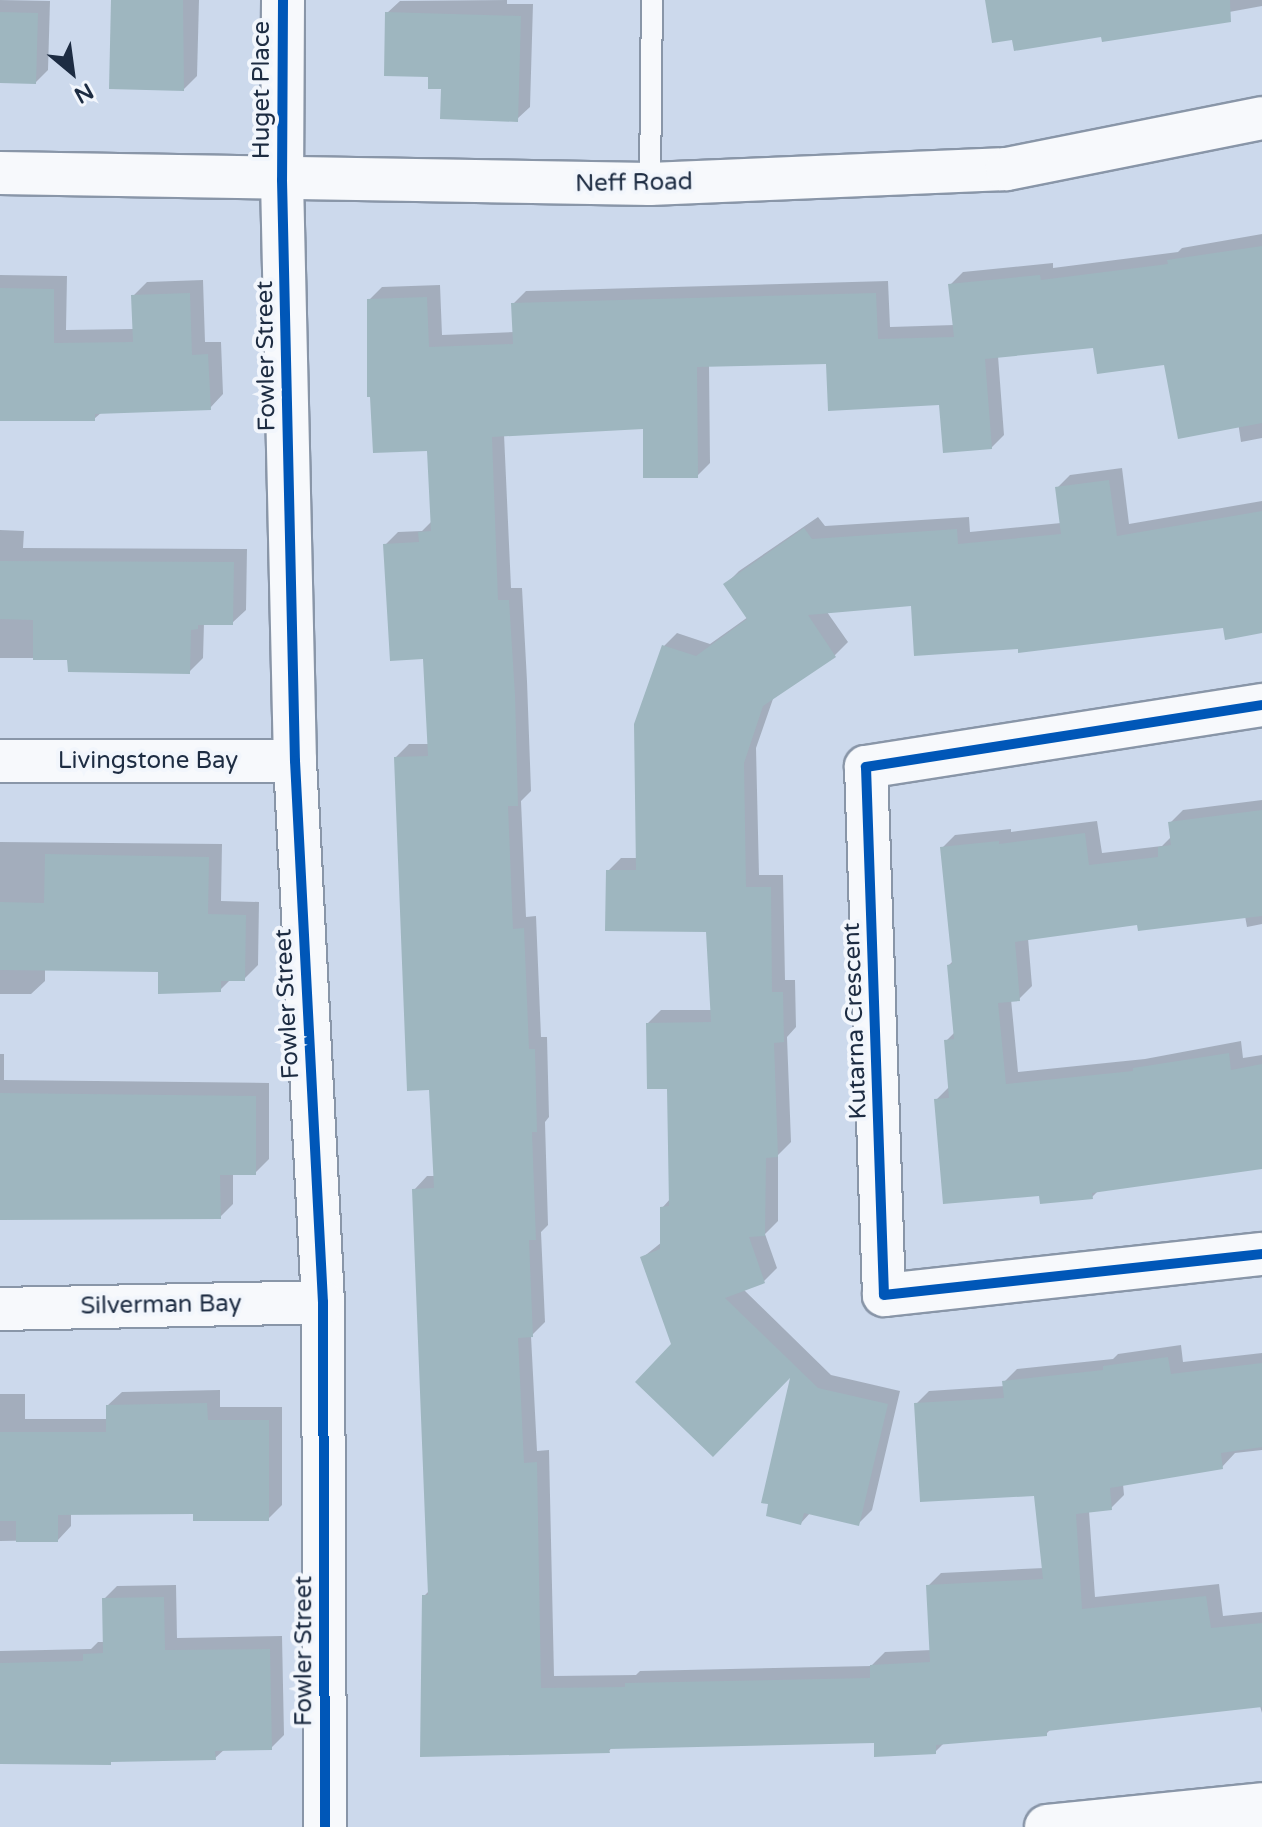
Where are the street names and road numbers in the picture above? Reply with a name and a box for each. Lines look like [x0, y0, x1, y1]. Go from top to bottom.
street label: Huget Place [248, 21, 276, 159]
street label: Neff Road [575, 168, 693, 198]
street label: Fowler Street [250, 280, 282, 432]
street label: Livingstone Bay [58, 747, 238, 775]
street label: Kutarna Crescent [837, 922, 873, 1120]
street label: Fowler Street [269, 928, 305, 1080]
street label: Silverman Bay [80, 1289, 242, 1321]
street label: Fowler Street [290, 1576, 318, 1726]

